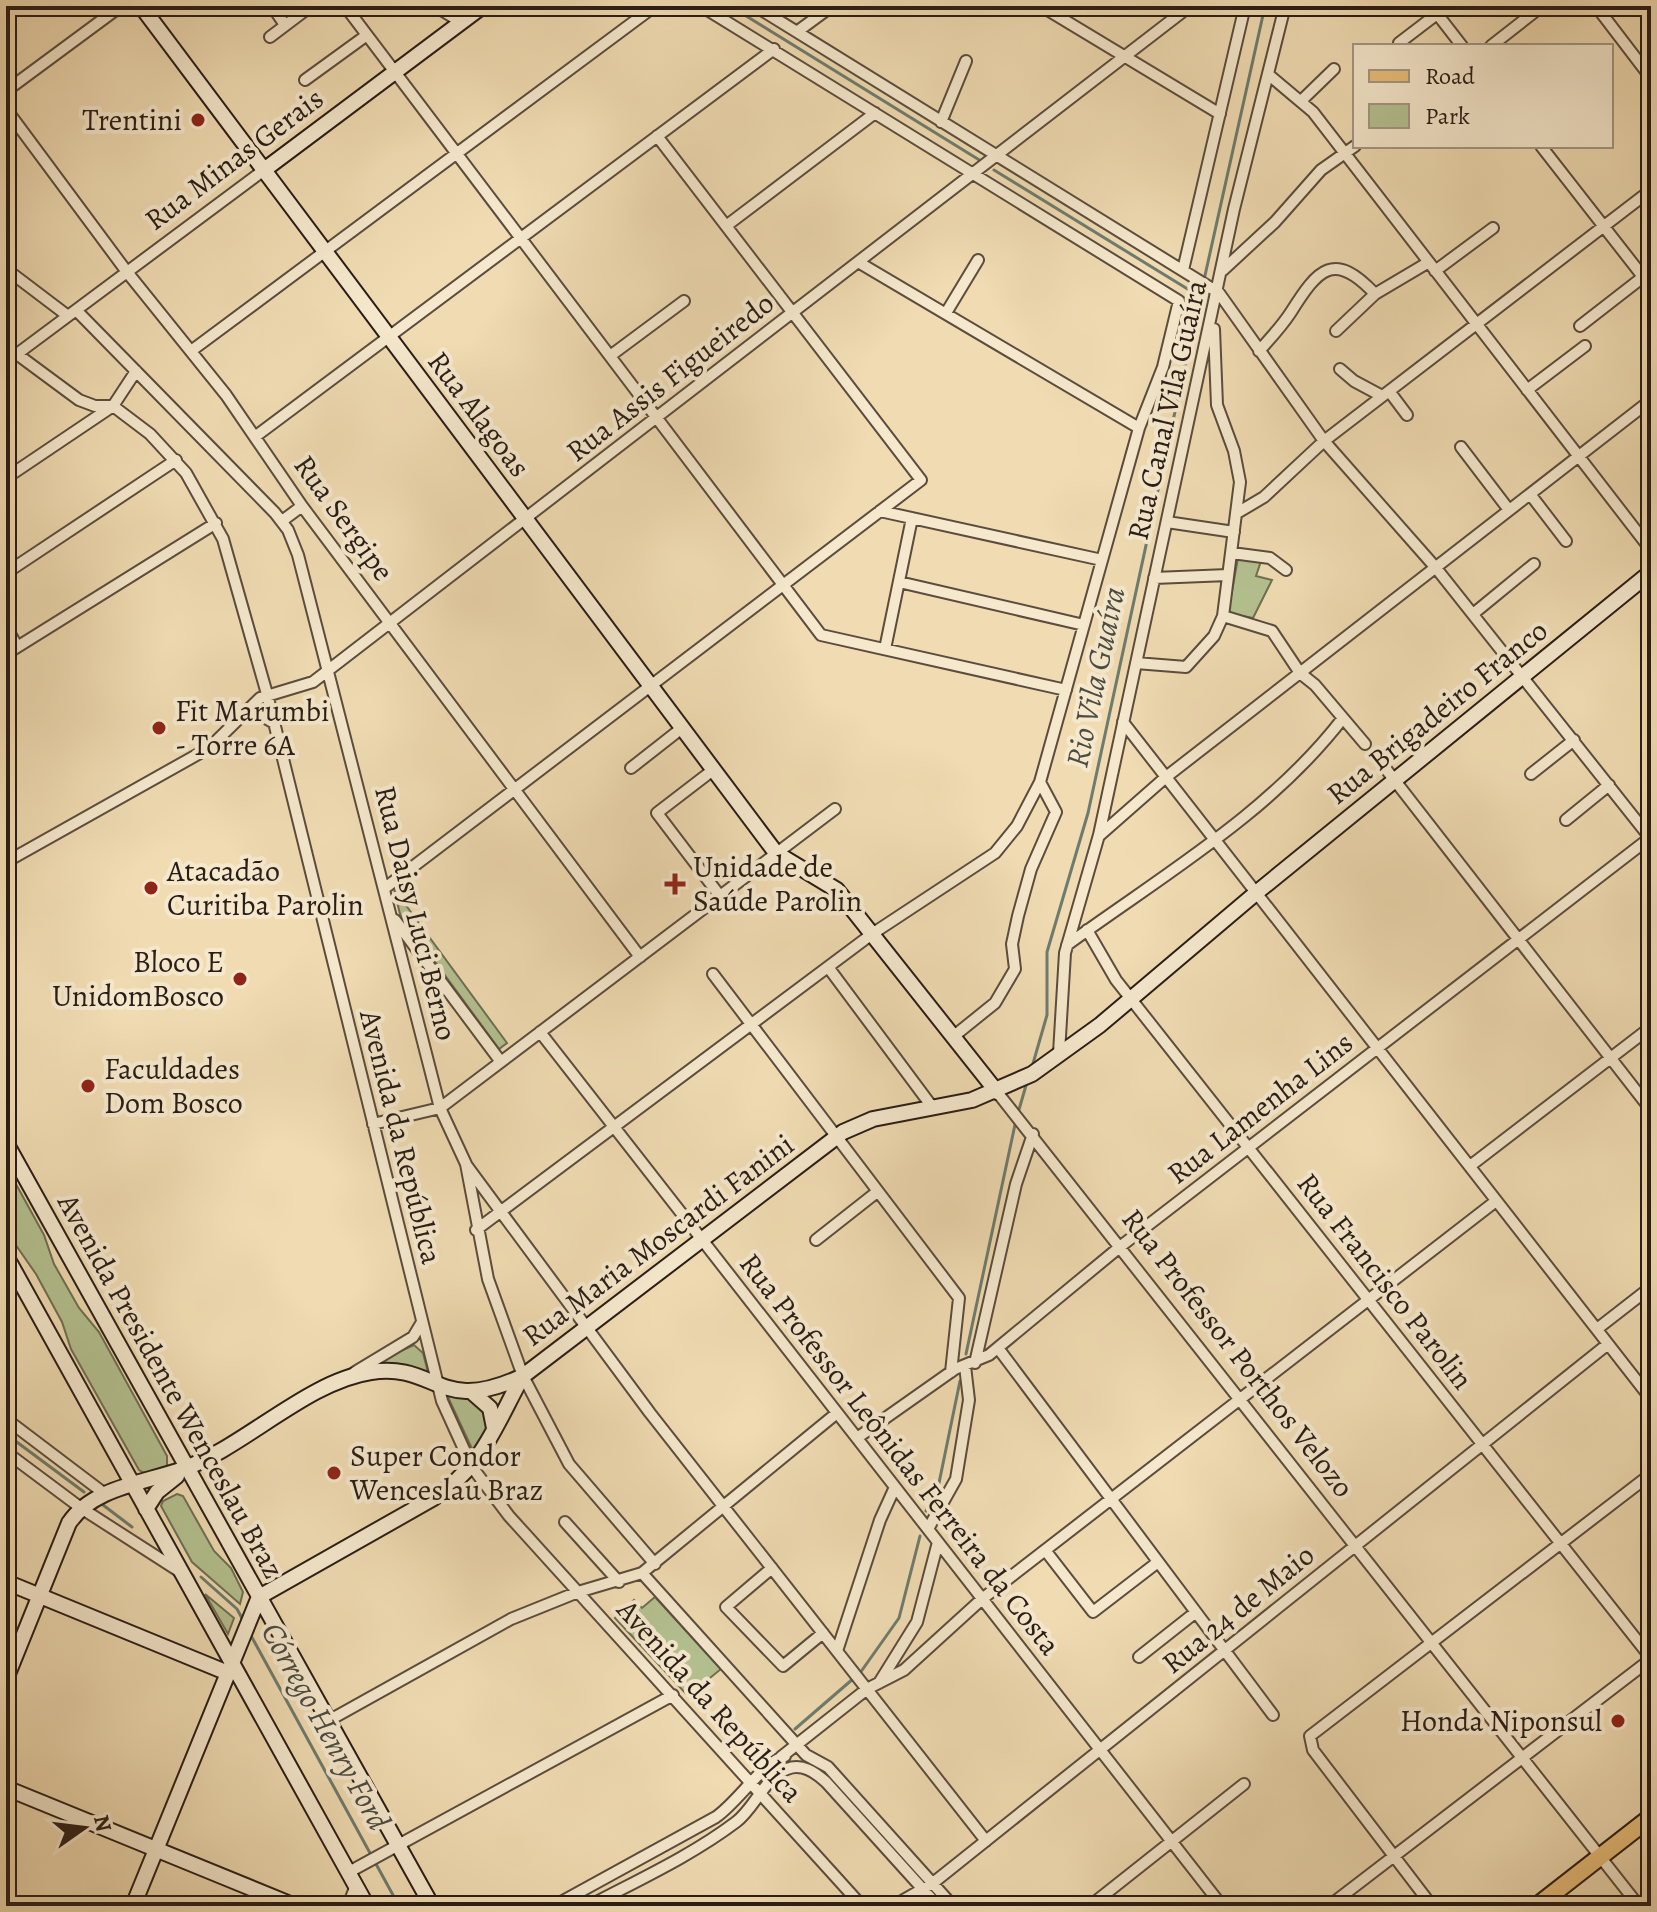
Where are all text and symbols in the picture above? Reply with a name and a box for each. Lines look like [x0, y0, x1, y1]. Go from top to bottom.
legend [1353, 44, 1613, 148]
text: Road [1425, 60, 1475, 92]
street label: Rua Minas Gerais [136, 79, 332, 239]
place label: Trentini [82, 100, 182, 140]
text: Park [1425, 100, 1470, 132]
marker: Trentini [189, 111, 207, 129]
street label: Rua Canal Vila Guaíra [1118, 276, 1216, 544]
street label: Rua Assis Figueiredo [558, 283, 782, 471]
street label: Rua Alagoas [419, 343, 539, 485]
street label: Rua Sergipe [285, 447, 403, 589]
water label: Rio Vila Guaíra [1054, 582, 1136, 771]
street label: Rua Brigadeiro Franco [1318, 610, 1556, 814]
place label: Fit Marumbi - Torre 6A [175, 691, 330, 765]
marker: Fit Marumbi - Torre 6A [150, 719, 168, 737]
street label: Rua Daisy Luci Berno [365, 782, 467, 1044]
place label: Unidade de Saúde Parolin [693, 847, 862, 921]
place label: Atacadão Curitiba Parolin [166, 851, 364, 925]
marker: Unidade de Saúde Parolin [664, 873, 686, 895]
marker: Atacadão Curitiba Parolin [142, 879, 160, 897]
place label: Bloco E UnidomBosco [52, 942, 224, 1016]
marker: Bloco E UnidomBosco [231, 970, 249, 988]
street label: Avenida da República [350, 1005, 452, 1268]
street label: Rua Lamenha Lins [1159, 1023, 1361, 1193]
place label: Faculdades Dom Bosco [104, 1049, 243, 1123]
marker: Faculdades Dom Bosco [79, 1077, 97, 1095]
street label: Rua Maria Moscardi Fanini [514, 1125, 802, 1355]
street label: Rua Francisco Parolin [1288, 1164, 1482, 1398]
street label: Avenida Presidente Wenceslau Braz [48, 1186, 294, 1586]
street label: Rua Professor Porthos Velozo [1113, 1200, 1363, 1506]
street label: Rua Professor Leônidas Ferreira da Costa [730, 1245, 1070, 1663]
place label: Super Condor Wenceslau Braz [349, 1436, 543, 1510]
marker: Super Condor Wenceslau Braz [325, 1464, 343, 1482]
street label: Rua 24 de Maio [1153, 1535, 1323, 1683]
street label: Avenida da República [607, 1590, 812, 1811]
water label: Córrego Henry Ford [251, 1614, 401, 1838]
place label: Honda Niponsul [1400, 1701, 1602, 1741]
marker: Honda Niponsul [1609, 1712, 1627, 1730]
north arrow [44, 1788, 124, 1868]
text: N [86, 1812, 119, 1835]

